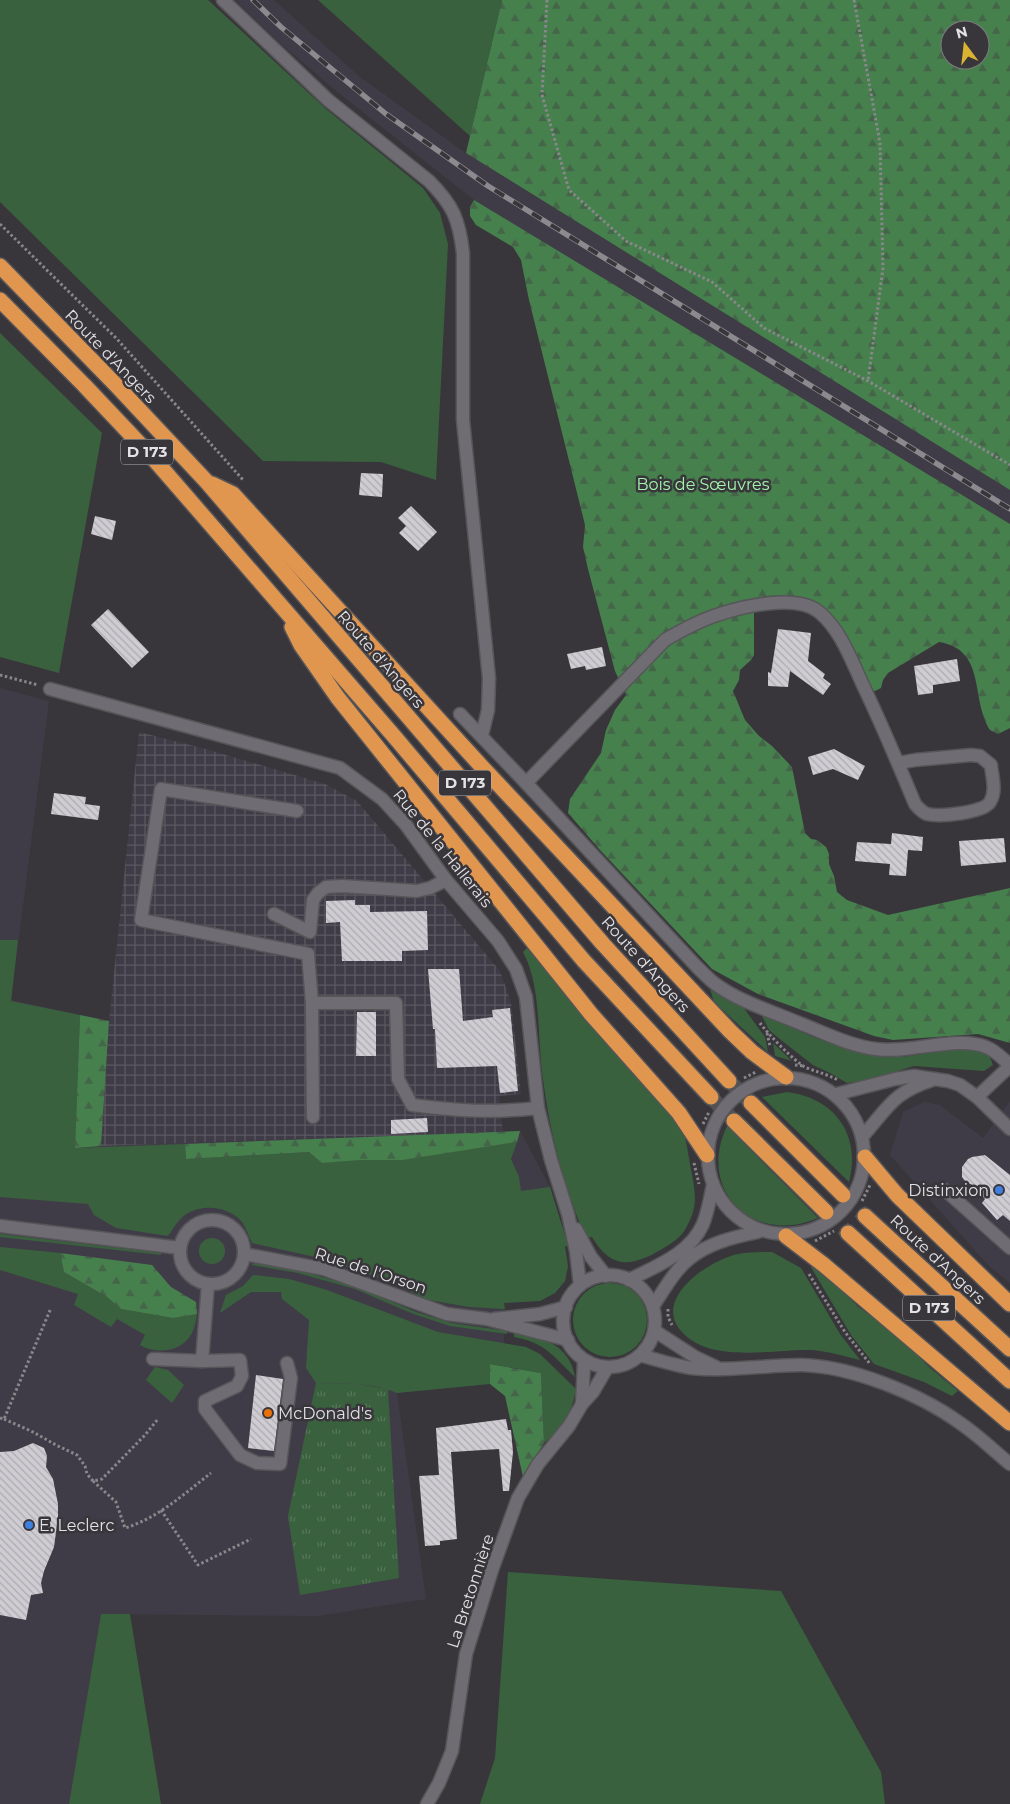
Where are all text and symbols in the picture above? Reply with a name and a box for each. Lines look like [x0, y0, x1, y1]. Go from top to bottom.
north arrow [940, 20, 990, 70]
text: N [954, 22, 969, 43]
street label: Route d'Angers [61, 306, 160, 407]
road number: D 173 [121, 440, 173, 464]
park label: Bois de Sœuvres [636, 475, 770, 494]
street label: Route d'Angers [333, 607, 428, 712]
road number: D 173 [439, 770, 491, 796]
street label: Rue de la Hallerais [389, 785, 496, 912]
street label: Route d'Angers [597, 912, 694, 1016]
place label: Distinxion [908, 1181, 989, 1200]
marker: Distinxion [993, 1184, 1005, 1196]
street label: Route d'Angers [886, 1211, 989, 1308]
street label: Rue de l'Orson [312, 1243, 429, 1298]
road number: D 173 [903, 1296, 955, 1320]
place label: McDonald's [278, 1404, 372, 1423]
marker: McDonald's [262, 1407, 274, 1419]
place label: E. Leclerc [39, 1516, 115, 1535]
marker: E. Leclerc [23, 1519, 35, 1531]
street label: La Bretonnière [443, 1532, 498, 1651]

